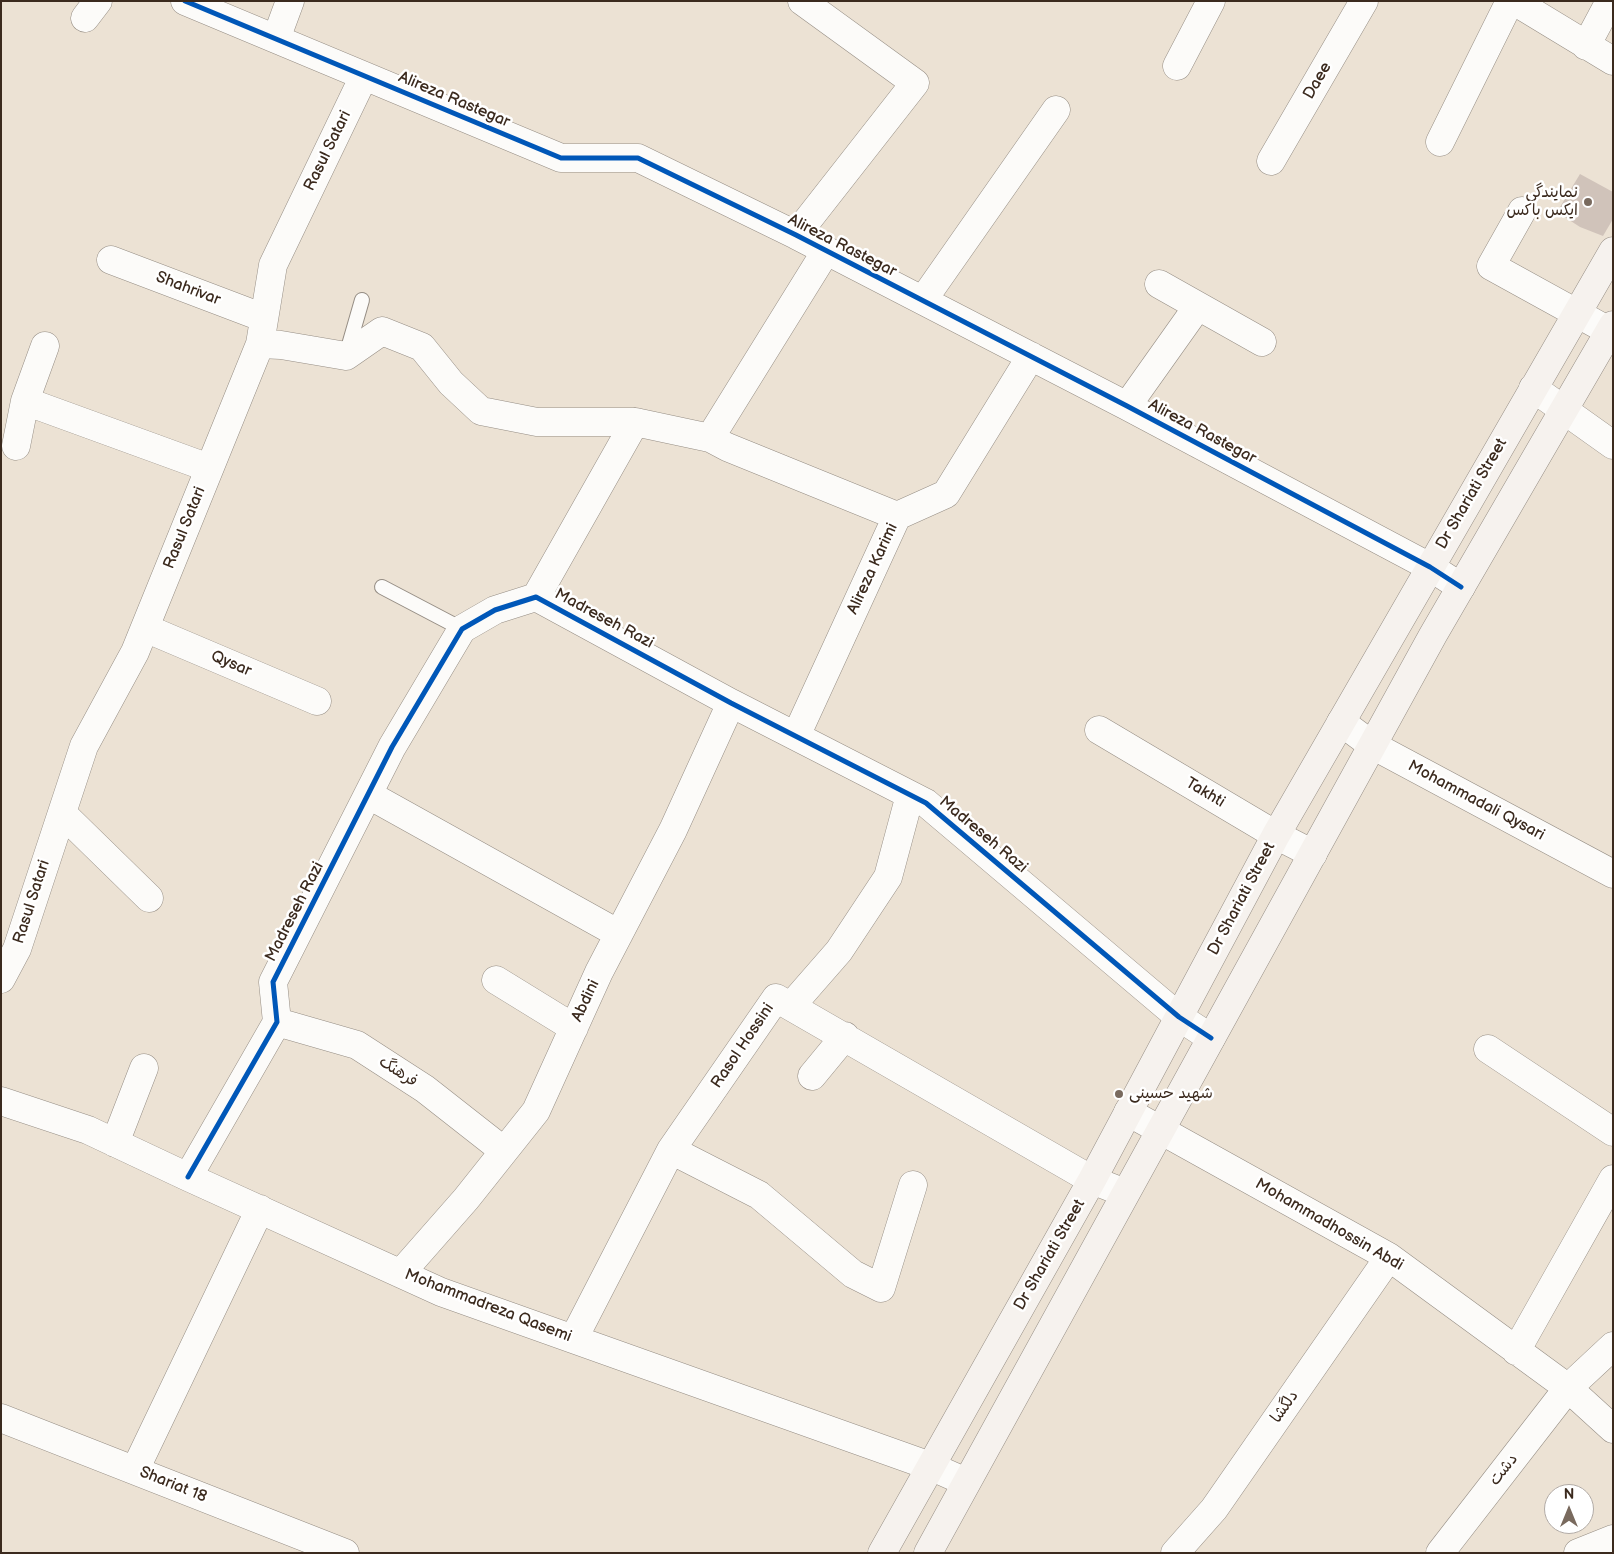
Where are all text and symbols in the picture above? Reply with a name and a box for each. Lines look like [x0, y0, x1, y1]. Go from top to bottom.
street label: Daee [1300, 59, 1336, 103]
street label: Alireza Rastegar [395, 68, 513, 132]
street label: Rasul Satari [300, 108, 356, 194]
place label: نمایندگی ایکس باکس [1506, 183, 1578, 221]
marker: نمایندگی ایکس باکس [1582, 196, 1594, 208]
street label: Alireza Rastegar [785, 210, 899, 282]
street label: Shahrivar [153, 268, 223, 310]
street label: Alireza Rastegar [1145, 396, 1259, 468]
street label: Dr Shariati Street [1432, 435, 1512, 553]
street label: Rasul Satari [160, 484, 210, 572]
street label: Alireza Karimi [843, 520, 903, 618]
street label: Madreseh Razi [551, 585, 657, 653]
street label: Qysar [208, 647, 254, 681]
street label: Mohammadali Qysari [1404, 757, 1548, 845]
street label: Takhti [1182, 774, 1228, 812]
street label: Madreseh Razi [935, 792, 1031, 878]
street label: Dr Shariati Street [1204, 839, 1280, 959]
street label: Rasul Satari [9, 858, 55, 946]
street label: Madreseh Razi [262, 859, 328, 965]
street label: Abdini [568, 977, 604, 1025]
street label: Rasol Hossini [708, 1000, 778, 1092]
street label: فرهنگ [375, 1052, 421, 1092]
place label: شهید حسینی [1129, 1084, 1213, 1104]
marker: شهید حسینی [1113, 1088, 1125, 1100]
street label: Mohammadhossin Abdi [1251, 1175, 1407, 1275]
street label: Dr Shariati Street [1010, 1196, 1090, 1314]
street label: Mohammadreza Qasemi [402, 1265, 574, 1347]
street label: دلگشا [1267, 1387, 1303, 1427]
street label: دشت [1486, 1450, 1522, 1490]
street label: Shariat 18 [137, 1463, 209, 1507]
north arrow [1544, 1484, 1594, 1534]
text: N [1564, 1486, 1574, 1503]

